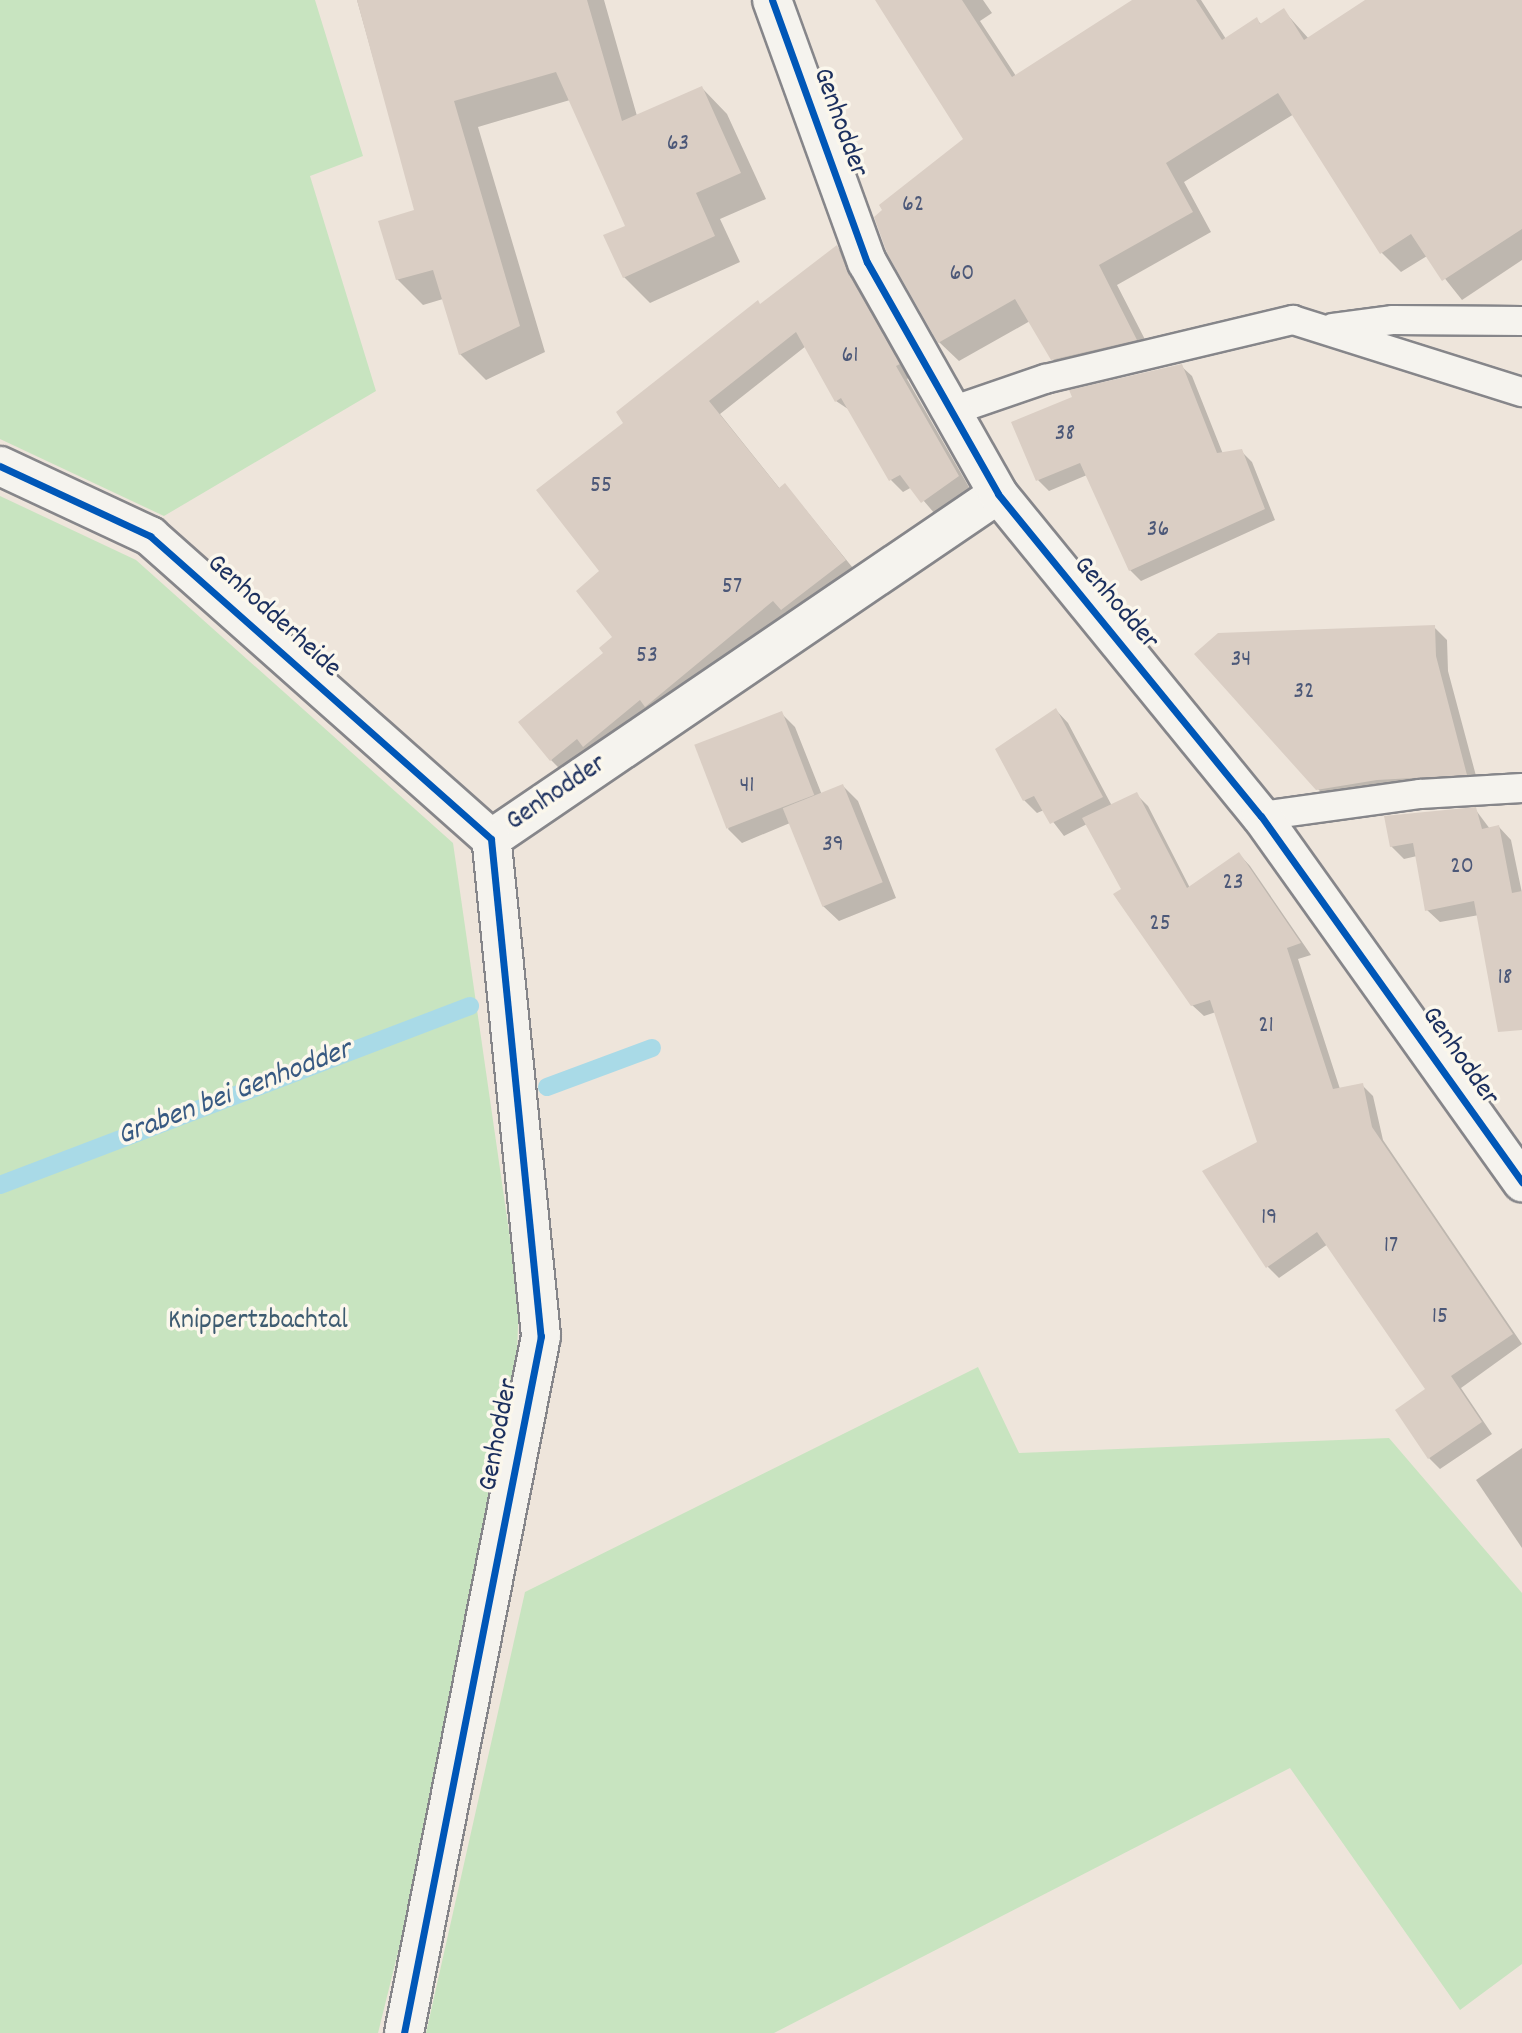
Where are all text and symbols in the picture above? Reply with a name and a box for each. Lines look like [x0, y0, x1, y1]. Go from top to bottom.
street label: Genhodder [804, 64, 874, 182]
house number: 63 [667, 131, 689, 159]
house number: 62 [902, 192, 924, 220]
house number: 60 [950, 261, 974, 289]
house number: 61 [841, 343, 859, 371]
house number: 38 [1055, 421, 1075, 449]
house number: 55 [590, 473, 612, 501]
house number: 36 [1147, 517, 1169, 545]
street label: Genhodderheide [199, 548, 347, 686]
street label: Genhodder [1065, 550, 1165, 658]
house number: 57 [722, 574, 742, 602]
house number: 53 [636, 643, 658, 671]
house number: 34 [1231, 647, 1251, 675]
house number: 32 [1293, 679, 1315, 707]
street label: Genhodder [500, 748, 614, 840]
house number: 41 [739, 773, 755, 801]
house number: 39 [822, 832, 844, 860]
house number: 20 [1450, 854, 1474, 882]
house number: 23 [1222, 870, 1244, 898]
house number: 25 [1149, 911, 1171, 939]
house number: 18 [1498, 965, 1512, 993]
street label: Genhodder [1413, 1001, 1505, 1113]
house number: 21 [1258, 1013, 1274, 1041]
water label: Graben bei Genhodder [113, 1034, 357, 1156]
house number: 19 [1261, 1205, 1277, 1233]
house number: 17 [1384, 1233, 1398, 1261]
house number: 15 [1432, 1304, 1448, 1332]
park label: Knippertzbachtal [168, 1305, 348, 1339]
street label: Genhodder [473, 1376, 527, 1494]

